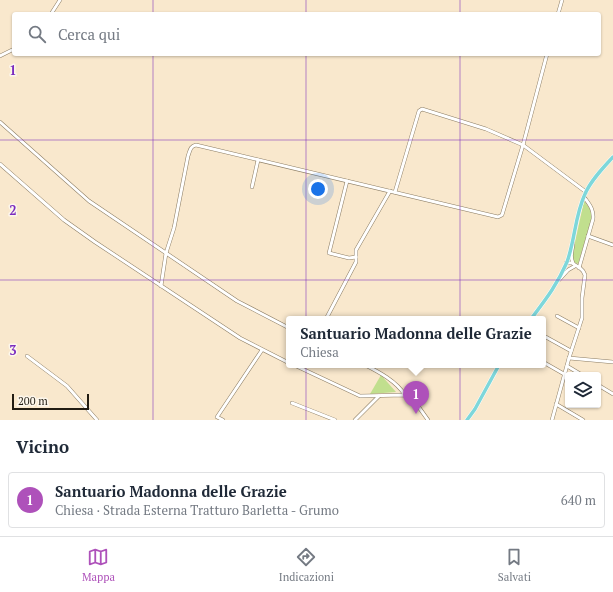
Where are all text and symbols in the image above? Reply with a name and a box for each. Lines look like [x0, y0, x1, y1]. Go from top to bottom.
search box [12, 12, 601, 56]
icon: search [26, 23, 48, 45]
text: Cerca qui [58, 24, 120, 44]
text: 1 [9, 61, 17, 79]
your location [308, 179, 328, 199]
text: 2 [9, 201, 17, 219]
popup [286, 316, 546, 368]
text: Santuario Madonna delle Grazie [300, 323, 532, 343]
text: 3 [9, 341, 17, 359]
text: Chiesa [300, 343, 339, 361]
map controls [565, 372, 601, 408]
button: layers [565, 372, 601, 408]
pin: 1 [403, 381, 429, 414]
scale bar [12, 392, 89, 411]
text: 200 m [18, 394, 48, 408]
text: Vicino [16, 435, 69, 458]
text: Santuario Madonna delle Grazie [55, 481, 287, 501]
text: 1 [26, 491, 34, 509]
text: 640 m [561, 491, 596, 509]
text: Chiesa · Strada Esterna Tratturo Barletta - Grumo [55, 501, 339, 519]
tab: Mappa [82, 546, 115, 584]
tab: Indicazioni [279, 546, 334, 584]
tab: Salvati [498, 546, 531, 584]

